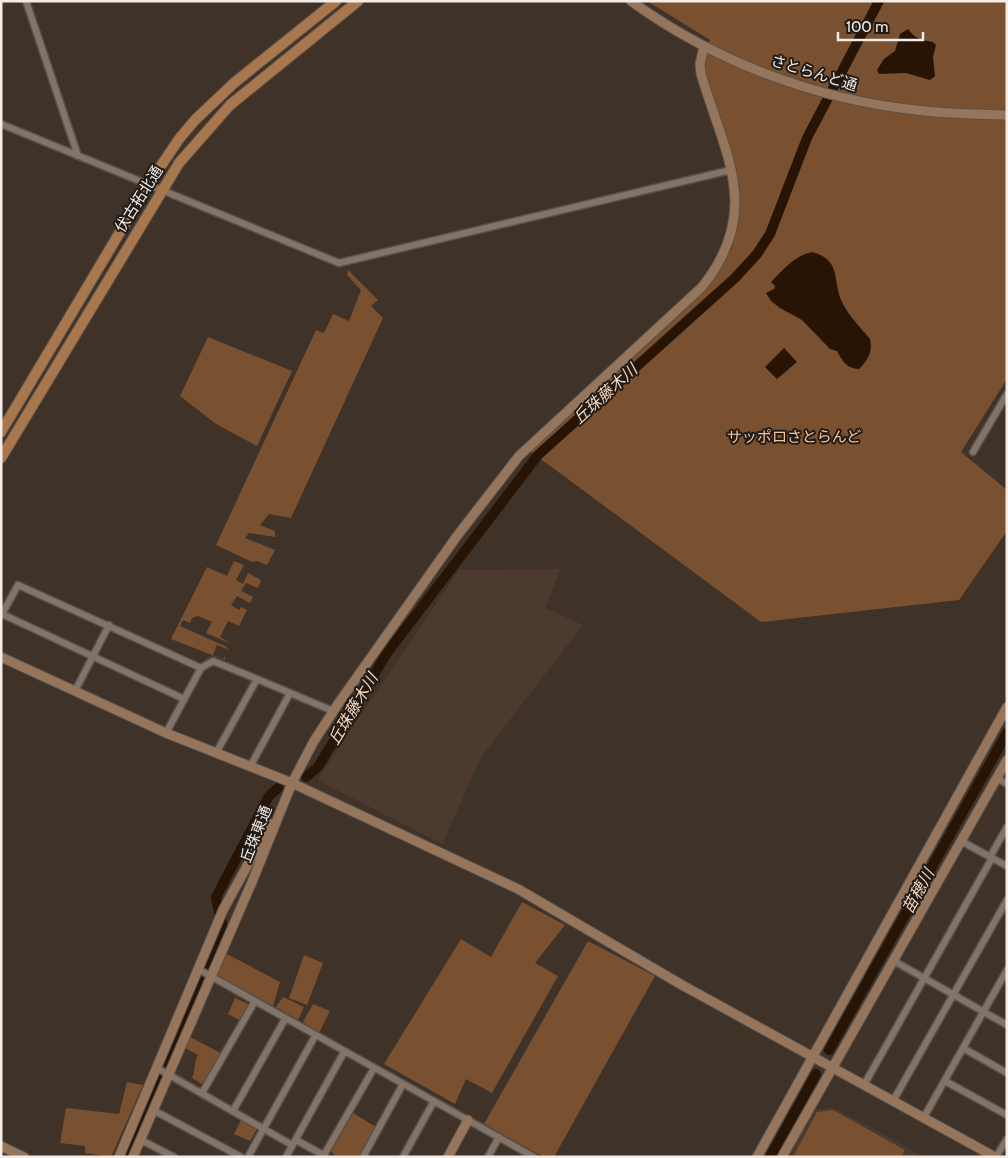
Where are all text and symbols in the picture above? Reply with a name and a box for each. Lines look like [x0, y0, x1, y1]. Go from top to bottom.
scale bar [838, 10, 923, 42]
text: 100 m [846, 18, 888, 36]
street label: さとらんど通 [769, 51, 859, 95]
street label: 伏古拓北通 [111, 162, 167, 236]
water label: 丘珠藤木川 [569, 359, 643, 428]
park label: サッポロさとらんど [727, 428, 861, 446]
water label: 丘珠藤木川 [324, 668, 383, 748]
street label: 丘珠東通 [236, 803, 276, 865]
water label: 苗穂川 [898, 864, 939, 917]

